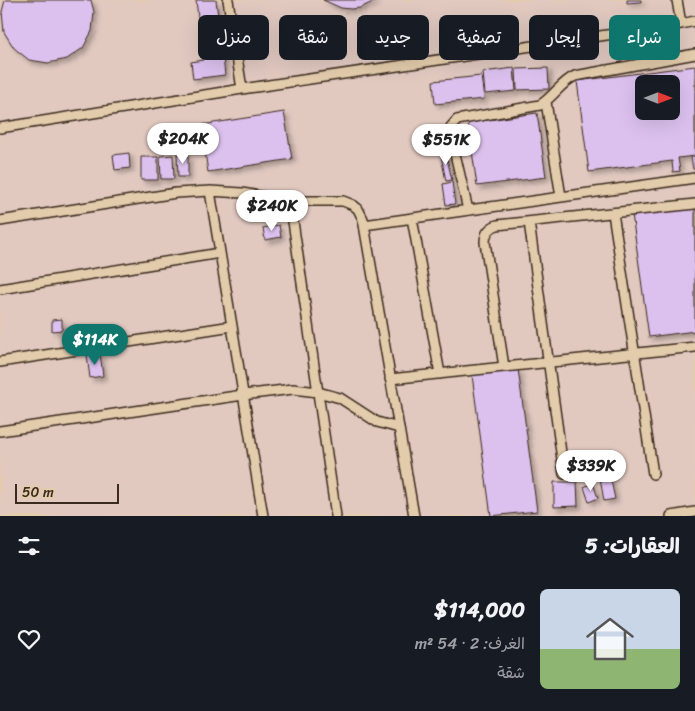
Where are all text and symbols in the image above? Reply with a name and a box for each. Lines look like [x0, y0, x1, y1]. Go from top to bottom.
chip: منزل [198, 15, 269, 60]
chip: شقة [279, 15, 347, 60]
chip: جديد [357, 15, 429, 60]
chip: تصفية [439, 15, 519, 60]
chip: إيجار [529, 15, 599, 60]
chip: شراء [609, 15, 680, 60]
north arrow [635, 75, 680, 120]
map controls [635, 75, 680, 120]
pin: $204K [148, 122, 218, 165]
text: $204K [158, 124, 208, 153]
pin: $551K [411, 124, 481, 166]
text: $551K [423, 125, 469, 154]
pin: $240K [237, 190, 307, 232]
text: $240K [247, 191, 297, 220]
pin: $114K [60, 324, 130, 366]
text: $114K [73, 325, 117, 354]
pin: $339K [556, 450, 626, 492]
text: $339K [567, 451, 615, 480]
text: 50 m [22, 480, 54, 505]
scale bar [15, 481, 119, 504]
text: العقارات: 5 [585, 527, 680, 565]
icon: filters [15, 532, 43, 560]
text: $114,000 [434, 591, 525, 629]
icon: home [580, 609, 640, 669]
icon: heart [15, 625, 43, 653]
text: الغرف: 2 · 54 m² [415, 629, 525, 658]
text: شقة [497, 658, 525, 687]

